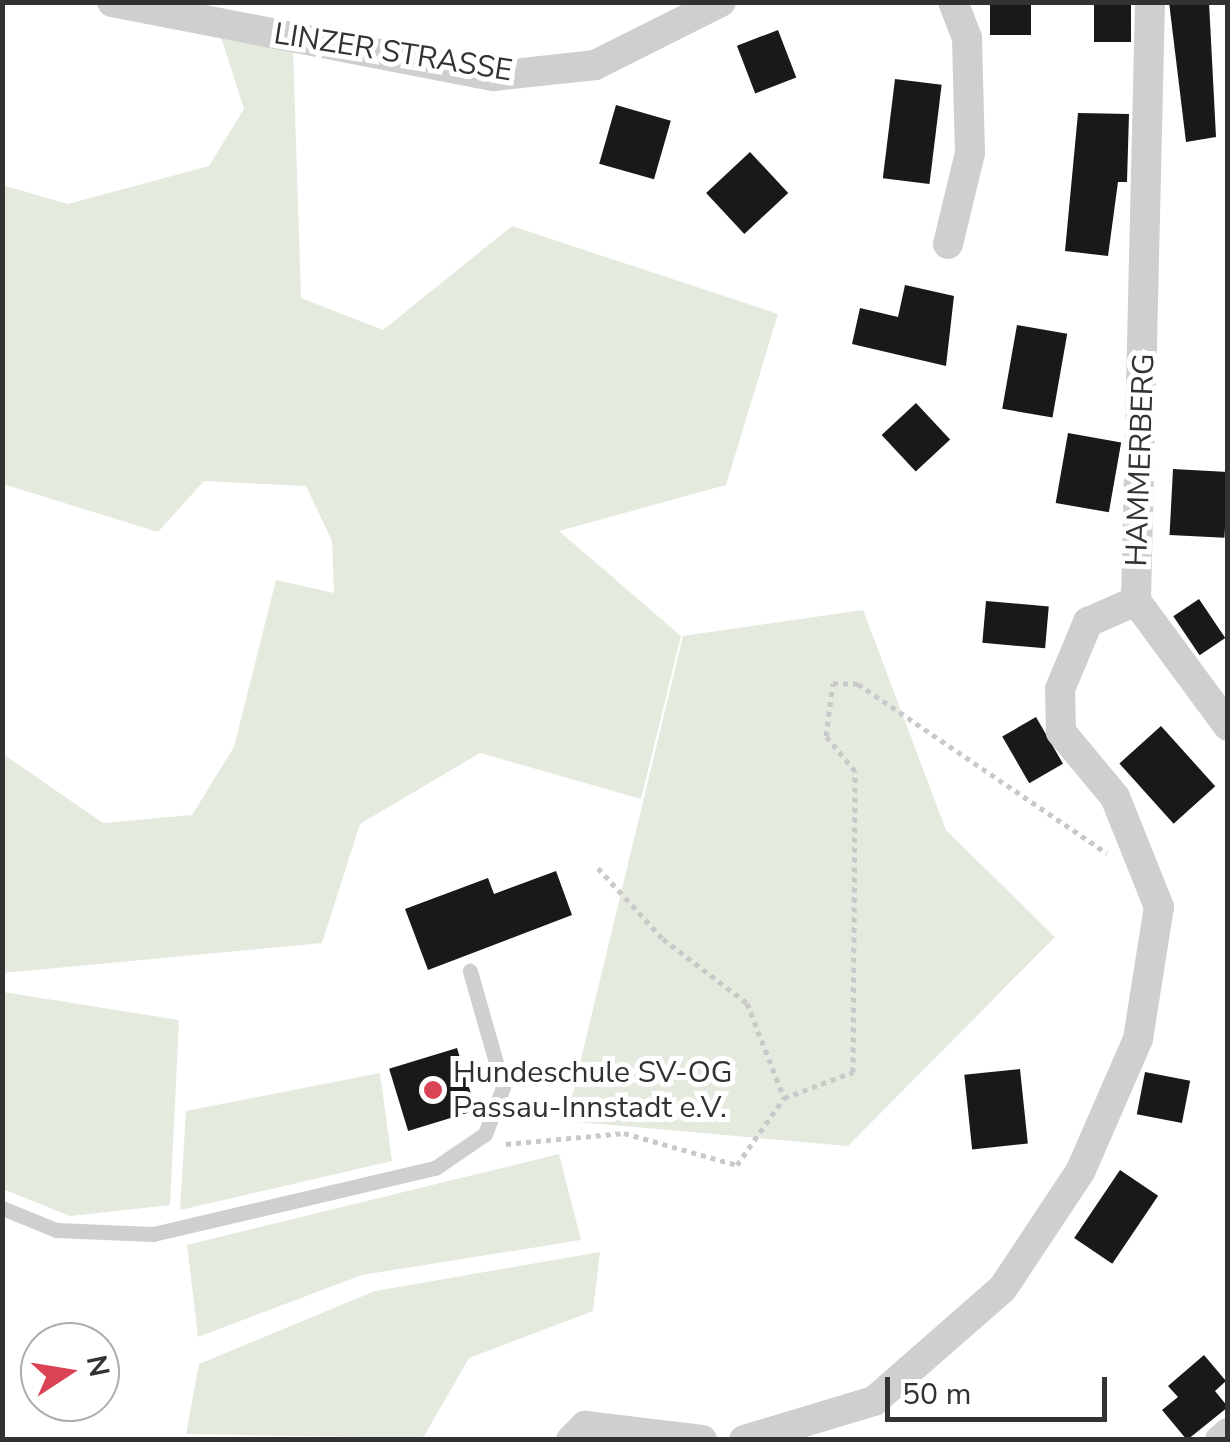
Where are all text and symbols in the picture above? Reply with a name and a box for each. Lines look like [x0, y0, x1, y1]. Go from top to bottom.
street label: LINZER STRASSE [271, 16, 515, 90]
street label: HAMMERBERG [1119, 353, 1163, 567]
place label: Hundeschule SV-OG Passau-Innstadt e.V. [453, 1055, 733, 1126]
marker: Hundeschule SV-OG Passau-Innstadt e.V. [422, 1079, 444, 1101]
north arrow [20, 1322, 120, 1422]
text: N [77, 1352, 118, 1380]
scale bar [890, 1357, 1112, 1419]
text: 50 m [902, 1374, 971, 1415]

